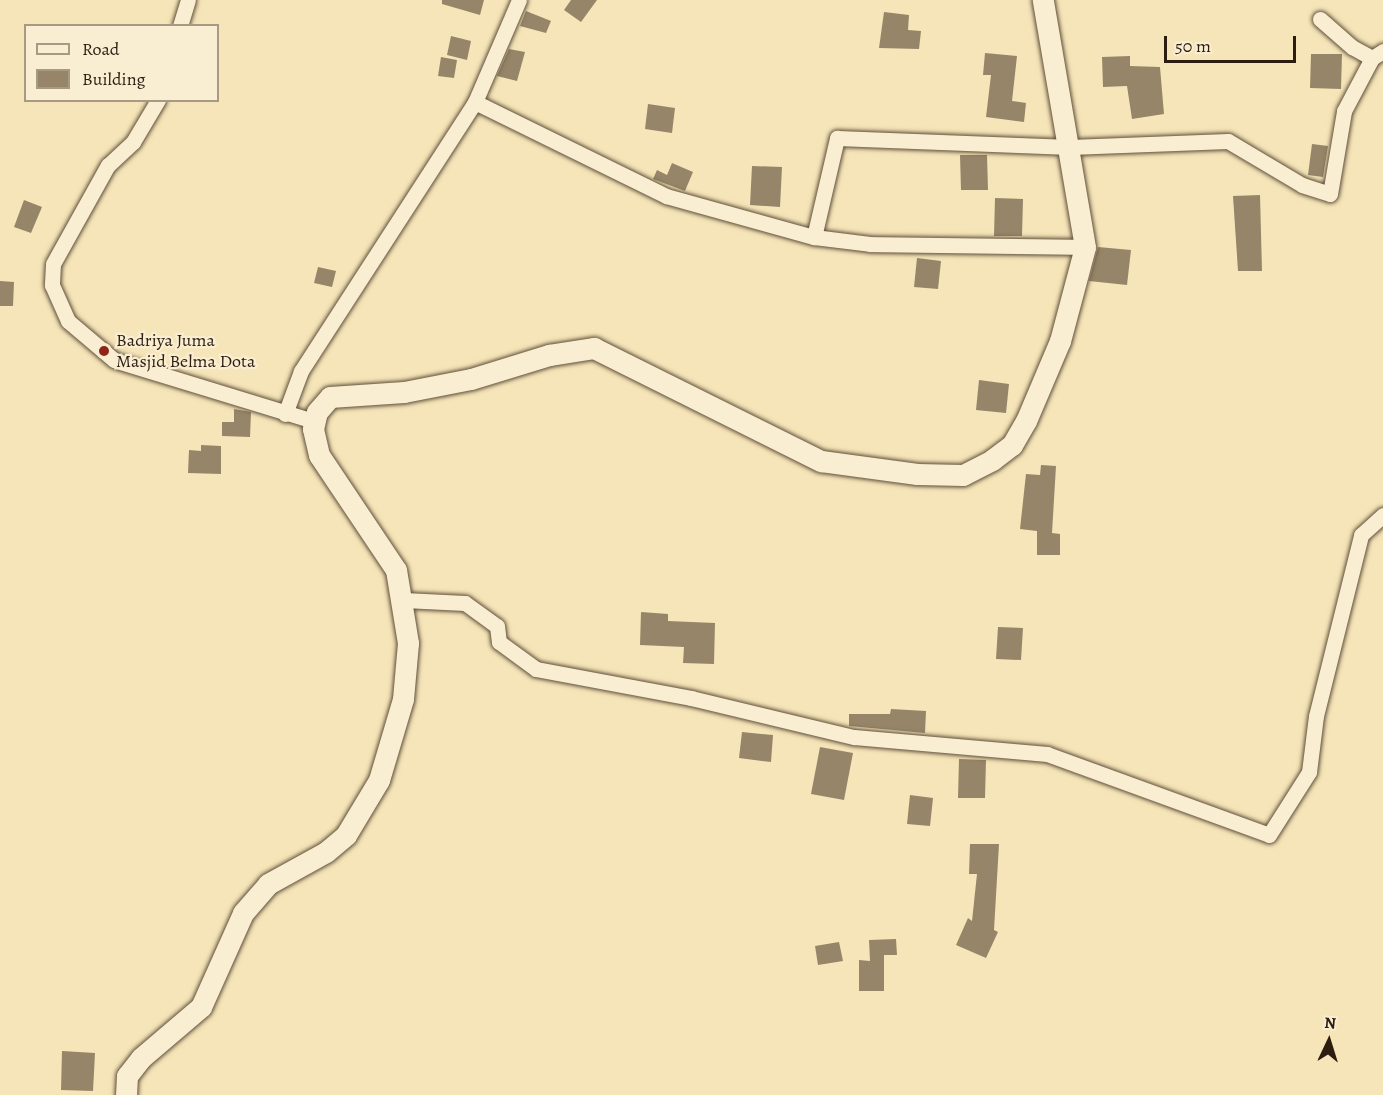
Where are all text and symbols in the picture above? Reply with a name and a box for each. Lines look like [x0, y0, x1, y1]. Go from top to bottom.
legend [24, 24, 219, 102]
scale bar [1167, 24, 1299, 62]
text: 50 m [1175, 34, 1211, 58]
text: Road [82, 37, 119, 61]
text: Building [82, 67, 146, 91]
place label: Badriya Juma Masjid Belma Dota [116, 330, 255, 372]
marker: Badriya Juma Masjid Belma Dota [97, 344, 111, 358]
north arrow [1299, 1011, 1359, 1071]
text: N [1324, 1012, 1337, 1034]

